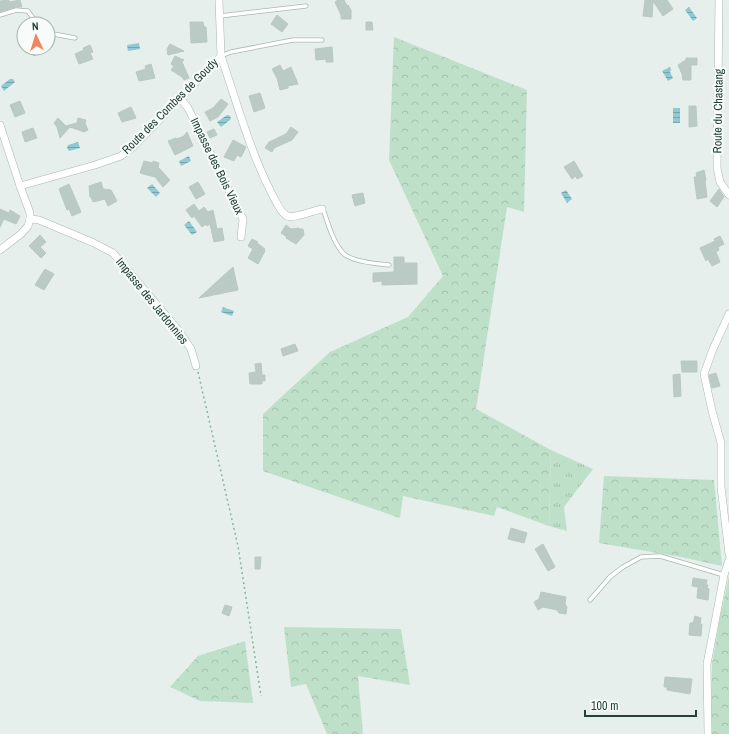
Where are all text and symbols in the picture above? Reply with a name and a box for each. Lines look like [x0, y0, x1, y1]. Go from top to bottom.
north arrow [16, 16, 56, 56]
text: N [32, 19, 39, 33]
street label: Route des Combes de Goudy [119, 54, 222, 157]
street label: Route du Chastang [709, 68, 727, 154]
street label: Impasse des Bois Vieux [187, 115, 247, 217]
street label: Impasse des Jardonnies [112, 254, 192, 348]
scale bar [585, 692, 696, 718]
text: 100 m [591, 698, 618, 714]

